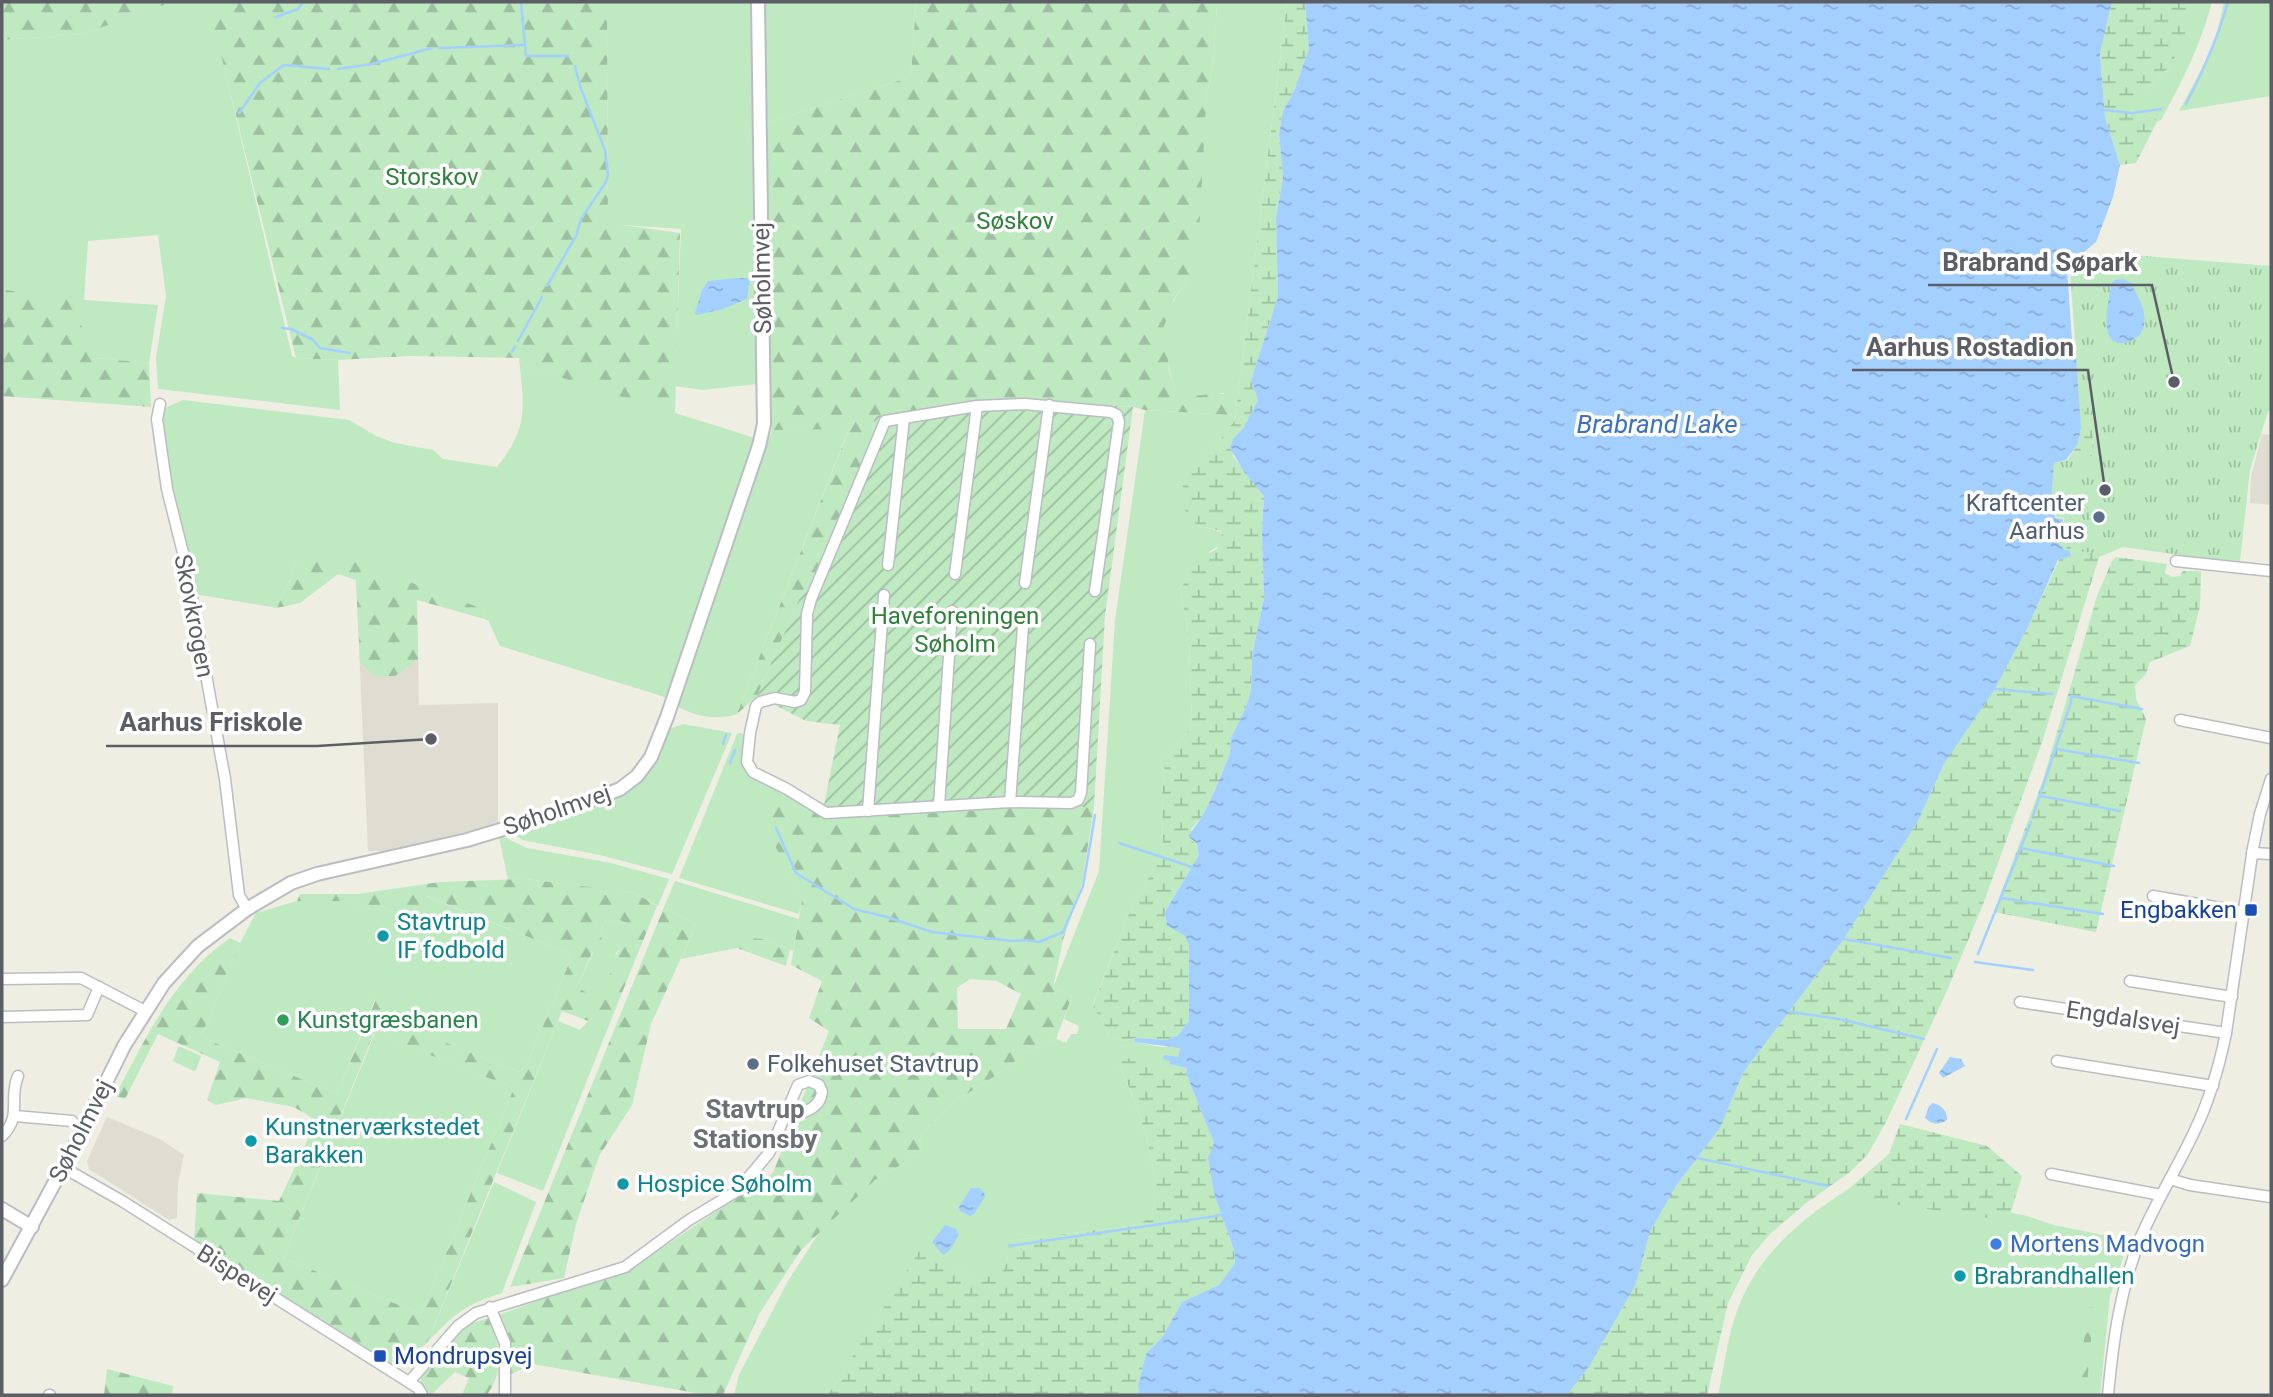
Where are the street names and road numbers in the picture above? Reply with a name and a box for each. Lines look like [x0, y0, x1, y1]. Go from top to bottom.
street label: Søholmvej [747, 222, 777, 334]
street label: Skovkrogen [168, 552, 220, 680]
street label: Søholmvej [500, 779, 614, 841]
street label: Engdalsvej [2064, 995, 2182, 1041]
street label: Søholmvej [43, 1075, 119, 1187]
street label: Bispevej [192, 1239, 282, 1309]

